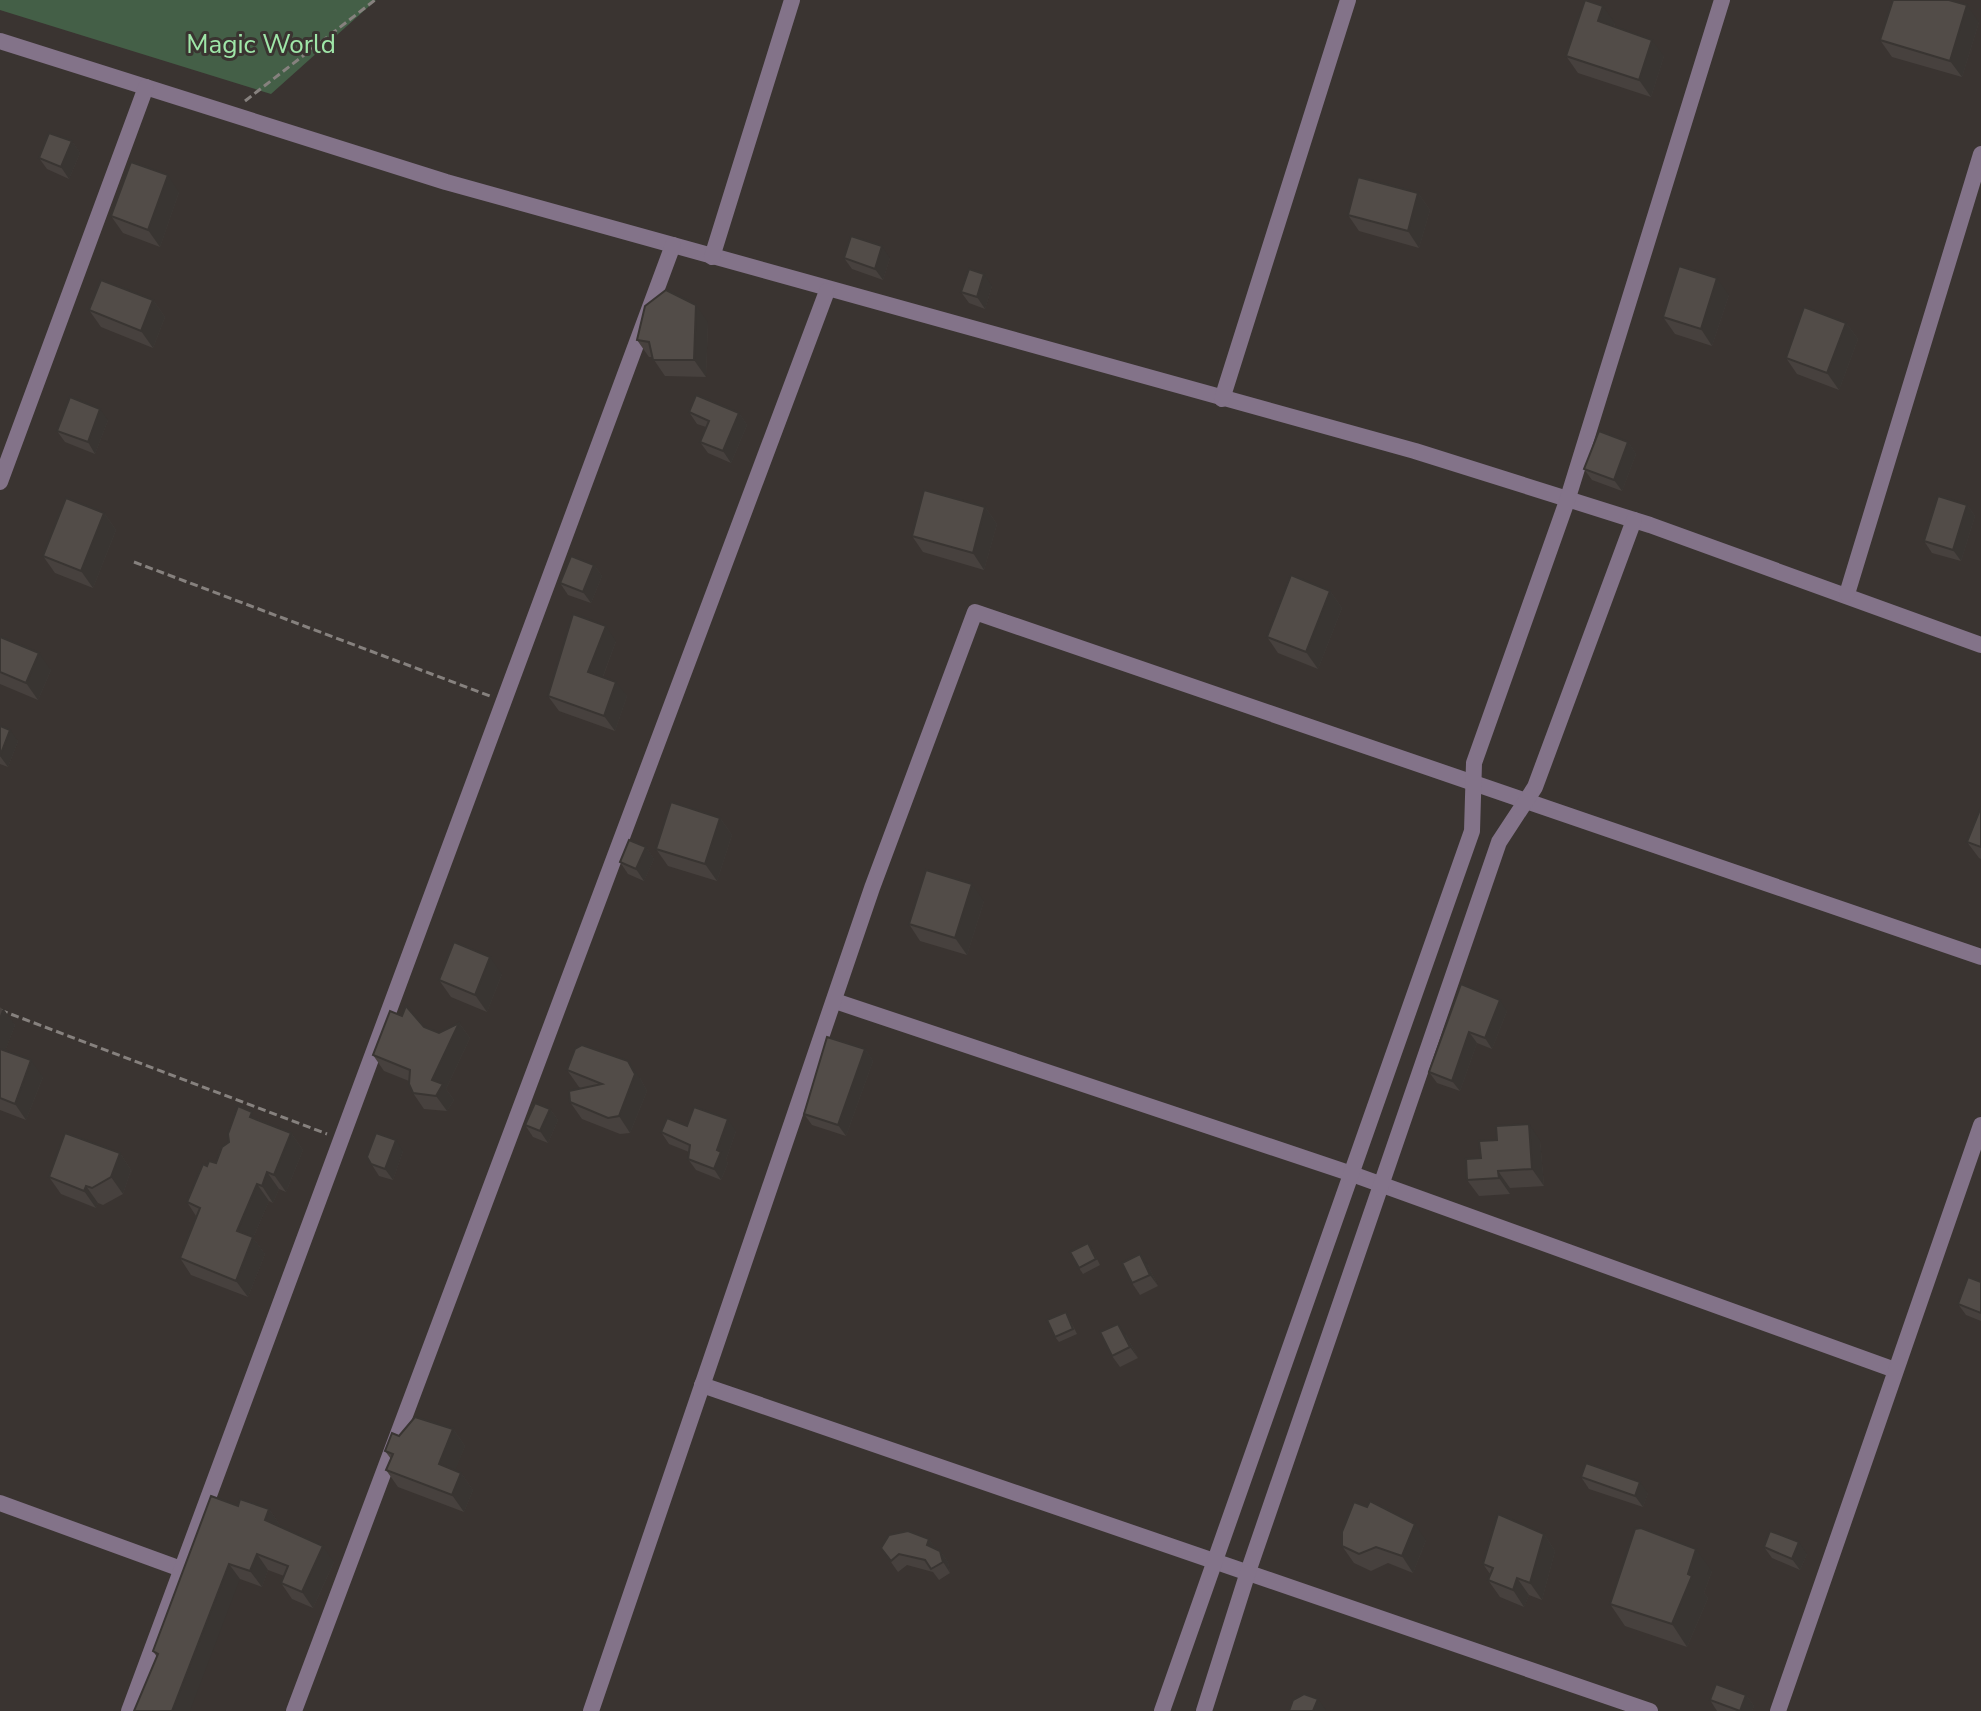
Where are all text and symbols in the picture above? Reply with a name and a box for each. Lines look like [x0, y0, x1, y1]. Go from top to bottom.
park label: Magic World [186, 27, 336, 62]

